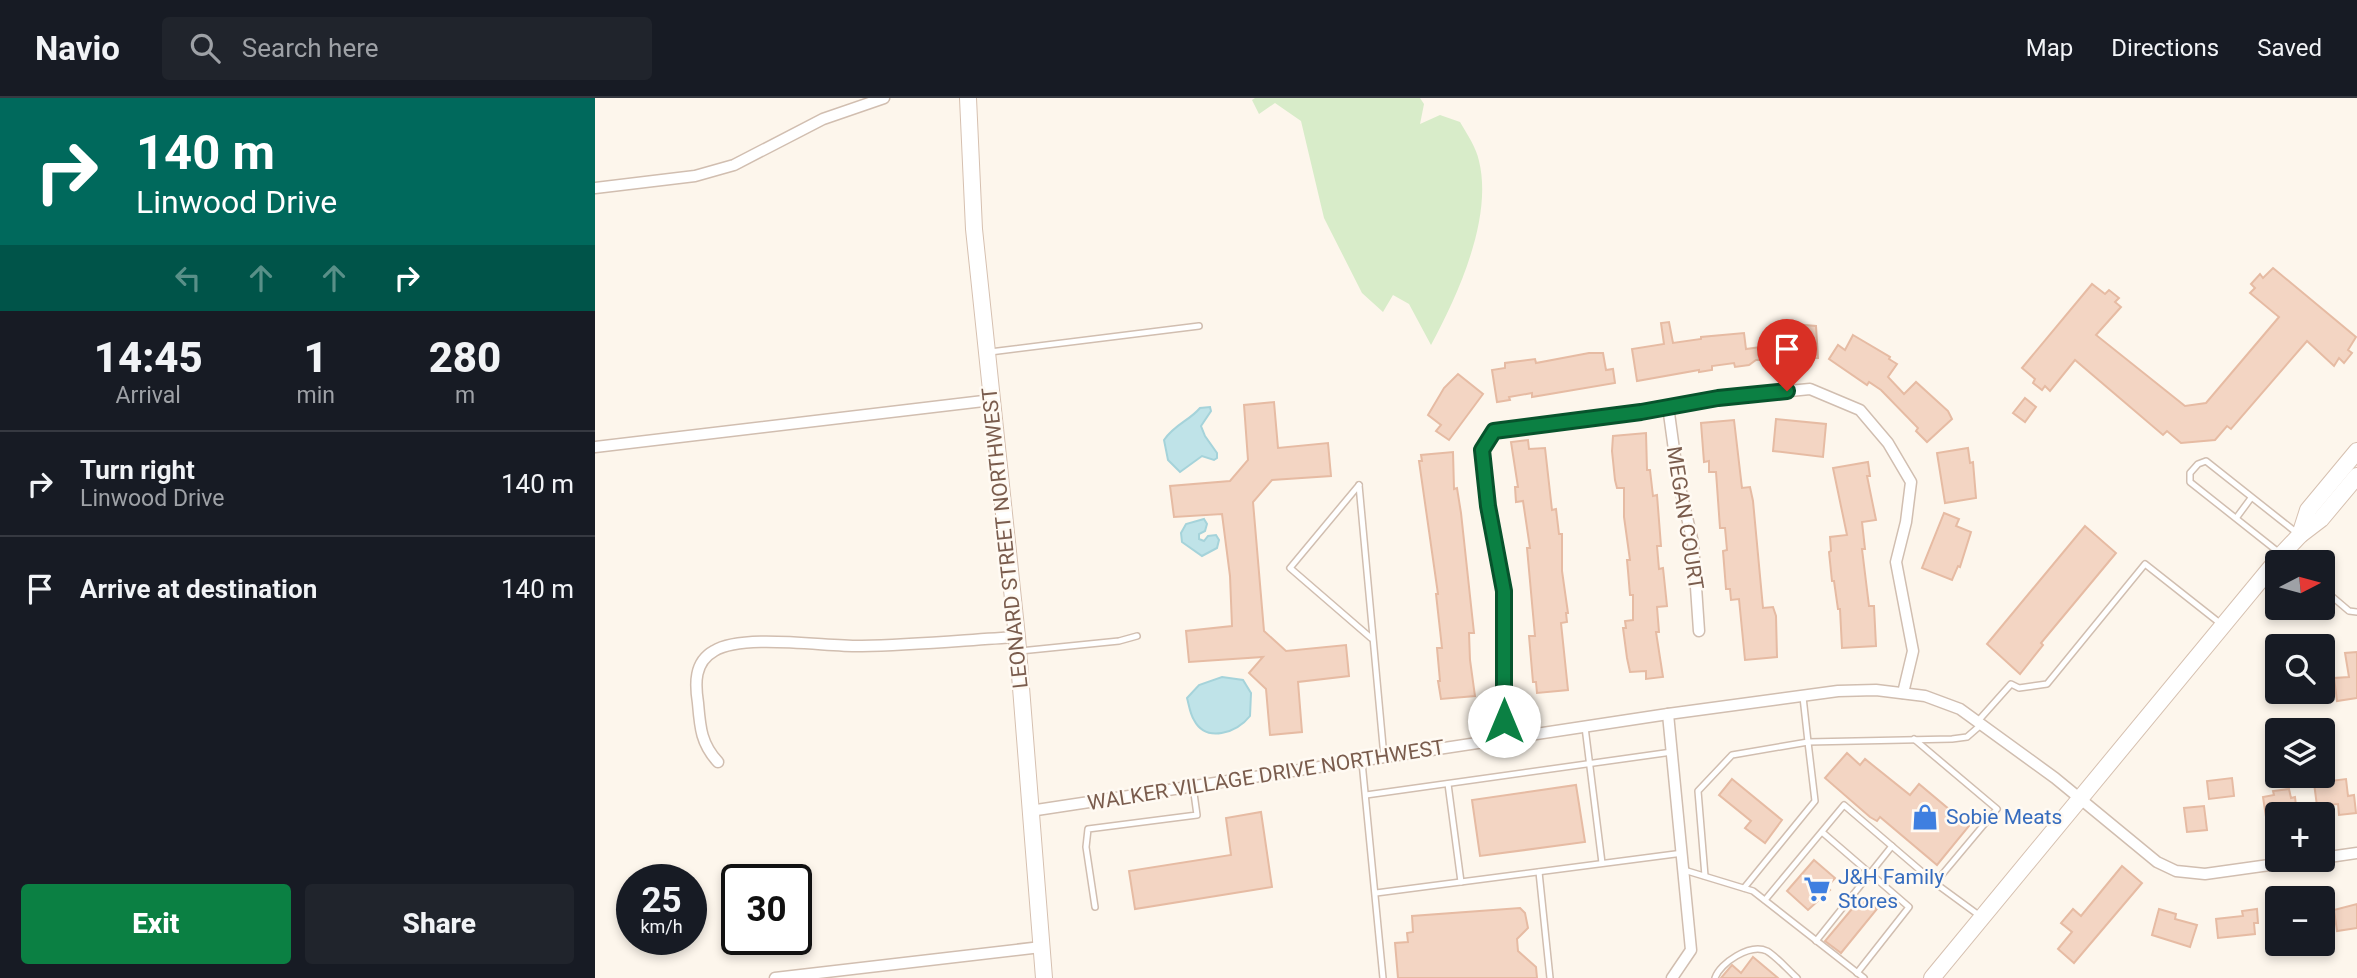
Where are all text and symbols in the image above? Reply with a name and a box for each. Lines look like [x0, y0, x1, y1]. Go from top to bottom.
search box [162, 17, 652, 80]
text: Navio [35, 29, 120, 68]
icon: search [186, 29, 224, 67]
text: Search here [242, 33, 379, 63]
text: Map [2026, 34, 2073, 62]
text: Directions [2111, 34, 2219, 62]
text: Saved [2257, 34, 2322, 62]
text: 140 m [136, 124, 275, 181]
icon: right [21, 126, 112, 217]
text: Linwood Drive [136, 183, 337, 221]
icon: left [169, 259, 207, 297]
icon: ahead [242, 259, 280, 297]
icon: ahead [315, 259, 353, 297]
icon: right [388, 259, 426, 297]
pin [1757, 319, 1817, 391]
icon: arrive [1768, 330, 1806, 368]
text: 14:45 [94, 333, 203, 382]
text: 1 [304, 333, 328, 382]
text: 280 [429, 333, 501, 382]
text: Arrival [116, 382, 181, 409]
text: min [296, 382, 335, 409]
text: m [455, 382, 475, 409]
street label: LEONARD STREET NORTHWEST [977, 386, 1033, 690]
street label: MEGAN COURT [1662, 445, 1708, 592]
text: Turn right [80, 455, 195, 485]
icon: right [21, 465, 59, 503]
text: 140 m [501, 469, 574, 499]
text: Linwood Drive [80, 485, 225, 512]
north arrow [2265, 550, 2335, 620]
map controls [2265, 550, 2335, 956]
icon: arrive [21, 570, 59, 608]
text: Arrive at destination [80, 574, 317, 604]
text: 140 m [501, 574, 574, 604]
button: search [2265, 634, 2335, 704]
position arrow [1467, 684, 1541, 758]
button: layers [2265, 718, 2335, 788]
street label: WALKER VILLAGE DRIVE NORTHWEST [1086, 735, 1447, 815]
shop icon: Sobie Meats [1910, 802, 1940, 832]
button: + [2265, 802, 2335, 872]
place label: Sobie Meats [1946, 805, 2062, 829]
speed limit sign: 30 [721, 864, 812, 955]
place label: J&H Family Stores [1838, 865, 1944, 913]
supermarket icon: J&H Family Stores [1802, 874, 1832, 904]
text: 25 [641, 880, 682, 921]
button: Exit [21, 884, 291, 964]
button: Share [305, 884, 574, 964]
button: − [2265, 886, 2335, 956]
text: km/h [640, 916, 683, 937]

